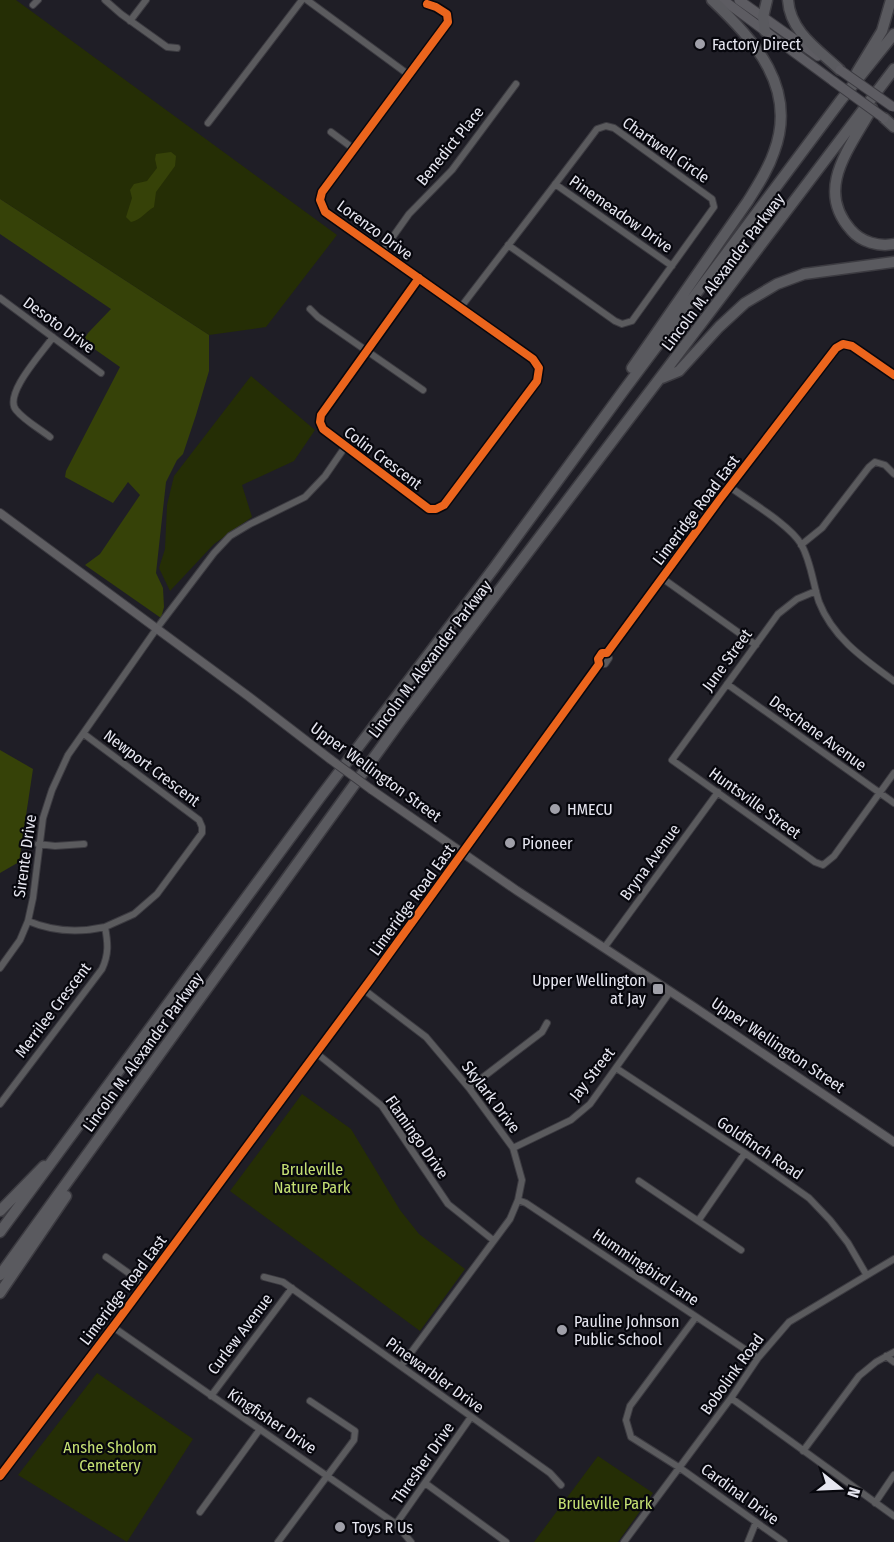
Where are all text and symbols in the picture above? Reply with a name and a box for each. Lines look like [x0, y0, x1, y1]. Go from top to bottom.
place label: Factory Direct [712, 35, 802, 54]
marker: Factory Direct [693, 37, 707, 51]
street label: Benedict Place [412, 103, 488, 189]
street label: Chartwell Circle [619, 113, 713, 187]
street label: Pinemeadow Drive [566, 171, 676, 257]
street label: Lincoln M. Alexander Parkway [658, 189, 789, 354]
street label: Lorenzo Drive [333, 196, 417, 264]
street label: Desoto Drive [20, 293, 98, 357]
street label: Colin Crescent [340, 423, 426, 494]
street label: Limeridge Road East [649, 451, 744, 569]
street label: Lincoln M. Alexander Parkway [365, 576, 496, 741]
street label: June Street [698, 625, 756, 695]
street label: Deschene Avenue [766, 691, 870, 775]
street label: Upper Wellington Street [307, 718, 446, 826]
street label: Newport Crescent [100, 726, 204, 811]
street label: Huntsville Street [705, 763, 805, 843]
place label: HMECU [567, 800, 613, 819]
marker: HMECU [548, 802, 562, 816]
street label: Sirente Drive [10, 813, 40, 899]
street label: Bryna Avenue [616, 820, 684, 904]
place label: Pioneer [522, 834, 573, 853]
marker: Pioneer [503, 836, 517, 850]
street label: Limeridge Road East [365, 840, 459, 959]
street label: Merrilee Crescent [11, 958, 95, 1061]
street label: Lincoln M. Alexander Parkway [79, 968, 208, 1135]
place label: Upper Wellington at Jay [532, 971, 647, 1008]
marker: Upper Wellington at Jay [651, 982, 665, 996]
street label: Upper Wellington Street [708, 993, 849, 1097]
street label: Jay Street [565, 1043, 619, 1104]
street label: Skylark Drive [458, 1057, 524, 1137]
street label: Flamingo Drive [381, 1092, 453, 1182]
street label: Goldfinch Road [714, 1112, 806, 1184]
park label: Bruleville Nature Park [274, 1160, 351, 1197]
street label: Hummingbird Lane [589, 1225, 703, 1310]
street label: Limeridge Road East [76, 1231, 171, 1349]
street label: Curlew Avenue [203, 1290, 277, 1378]
place label: Pauline Johnson Public School [574, 1312, 679, 1349]
marker: Pauline Johnson Public School [555, 1323, 569, 1337]
street label: Bobolink Road [696, 1330, 768, 1418]
street label: Pinewarbler Drive [382, 1333, 488, 1417]
street label: Kingfisher Drive [224, 1384, 320, 1458]
street label: Thresher Drive [388, 1418, 458, 1507]
park label: Anshe Sholom Cemetery [63, 1438, 157, 1475]
north arrow [810, 1458, 870, 1518]
street label: Cardinal Drive [697, 1459, 783, 1529]
text: N [843, 1485, 864, 1500]
park label: Bruleville Park [558, 1494, 653, 1513]
place label: Toys R Us [352, 1518, 413, 1537]
marker: Toys R Us [333, 1520, 347, 1534]

